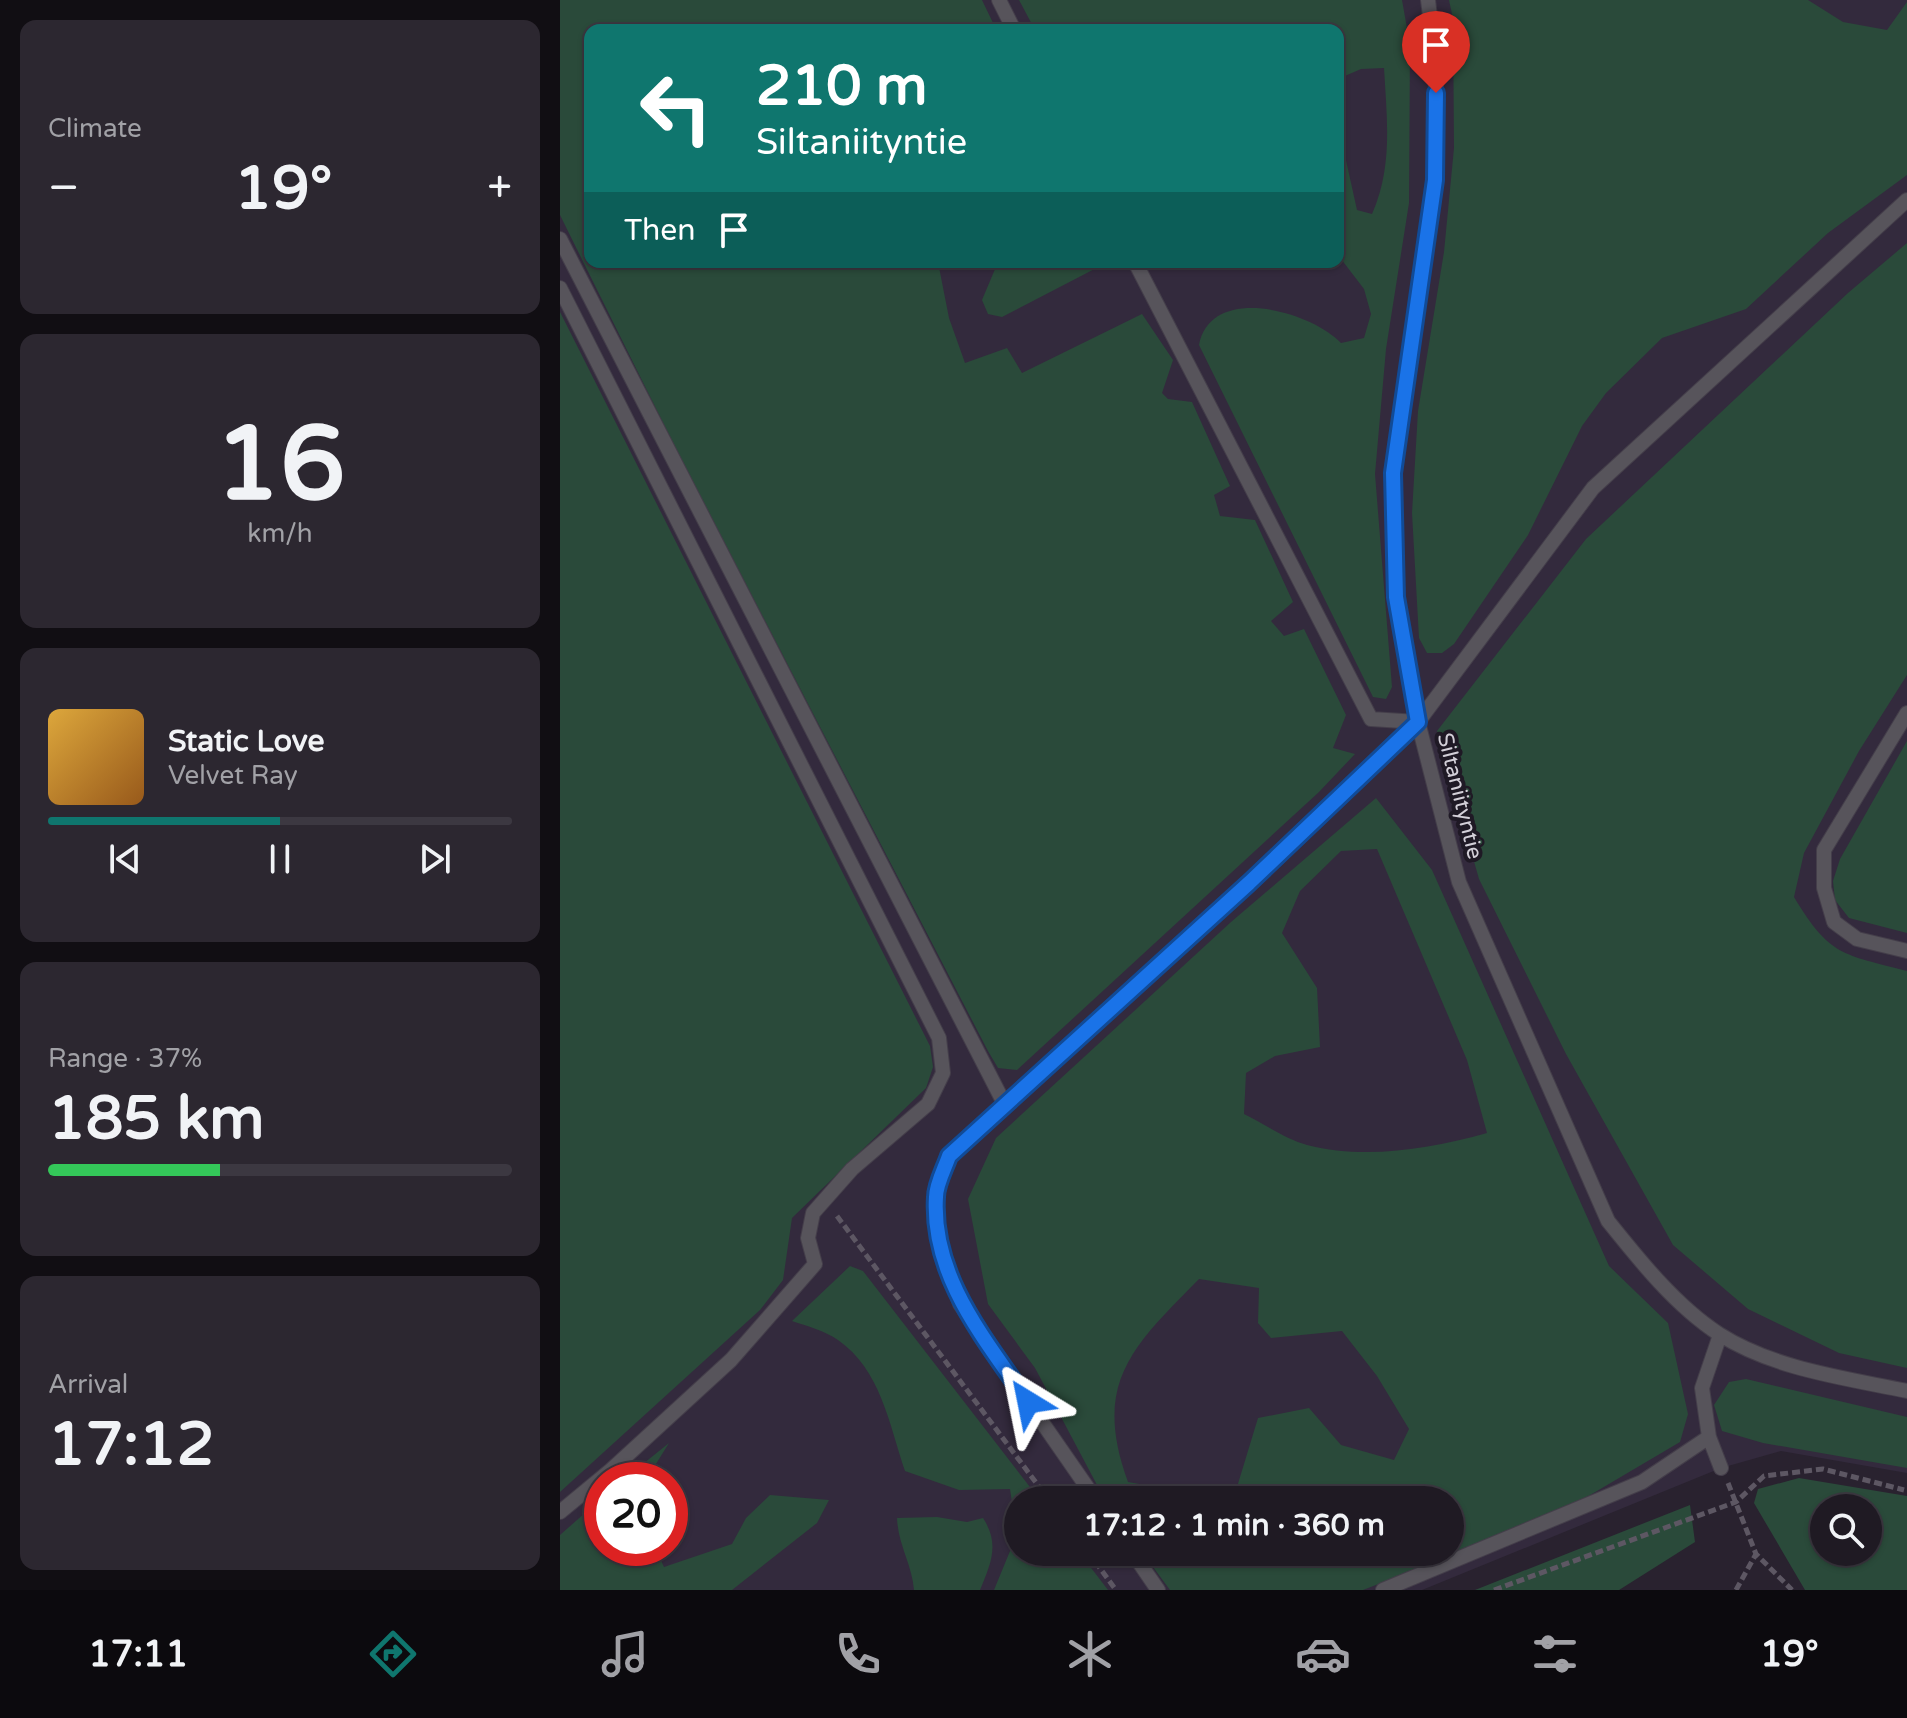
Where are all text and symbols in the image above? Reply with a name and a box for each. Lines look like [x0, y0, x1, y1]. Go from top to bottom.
pin [1402, 11, 1470, 93]
icon: arrive [1414, 23, 1458, 67]
text: 210 m [756, 53, 927, 120]
icon: left [624, 56, 728, 160]
text: Climate [48, 113, 142, 144]
text: Siltaniityntie [756, 121, 967, 164]
text: 19° [234, 153, 332, 225]
text: − [48, 162, 79, 215]
text: + [487, 162, 512, 215]
icon: arrive [712, 208, 756, 252]
text: Then [624, 212, 696, 249]
text: 16 [215, 403, 345, 528]
text: km/h [247, 518, 313, 549]
text: Static Love [168, 723, 324, 760]
street label: Siltaniityntie [1432, 730, 1488, 862]
text: Velvet Ray [168, 760, 298, 791]
icon: previous [103, 837, 147, 881]
icon: pause [258, 837, 302, 881]
icon: next [413, 837, 457, 881]
text: Range · 37% [48, 1043, 202, 1074]
text: 185 km [48, 1083, 264, 1155]
position arrow [986, 1360, 1070, 1444]
text: Arrival [48, 1369, 128, 1400]
text: 17:12 [48, 1409, 214, 1481]
speed limit sign: 20 [584, 1462, 688, 1566]
map controls [1810, 1494, 1882, 1566]
button: search [1810, 1494, 1882, 1566]
text: 17:12 · 1 min · 360 m [1083, 1507, 1385, 1544]
icon: directions [365, 1626, 421, 1682]
icon: music [597, 1626, 653, 1682]
icon: phone [830, 1626, 886, 1682]
icon: climate [1062, 1626, 1118, 1682]
icon: car [1295, 1626, 1351, 1682]
icon: filters [1527, 1626, 1583, 1682]
text: 17:11 [88, 1633, 188, 1676]
text: 19° [1760, 1633, 1819, 1676]

